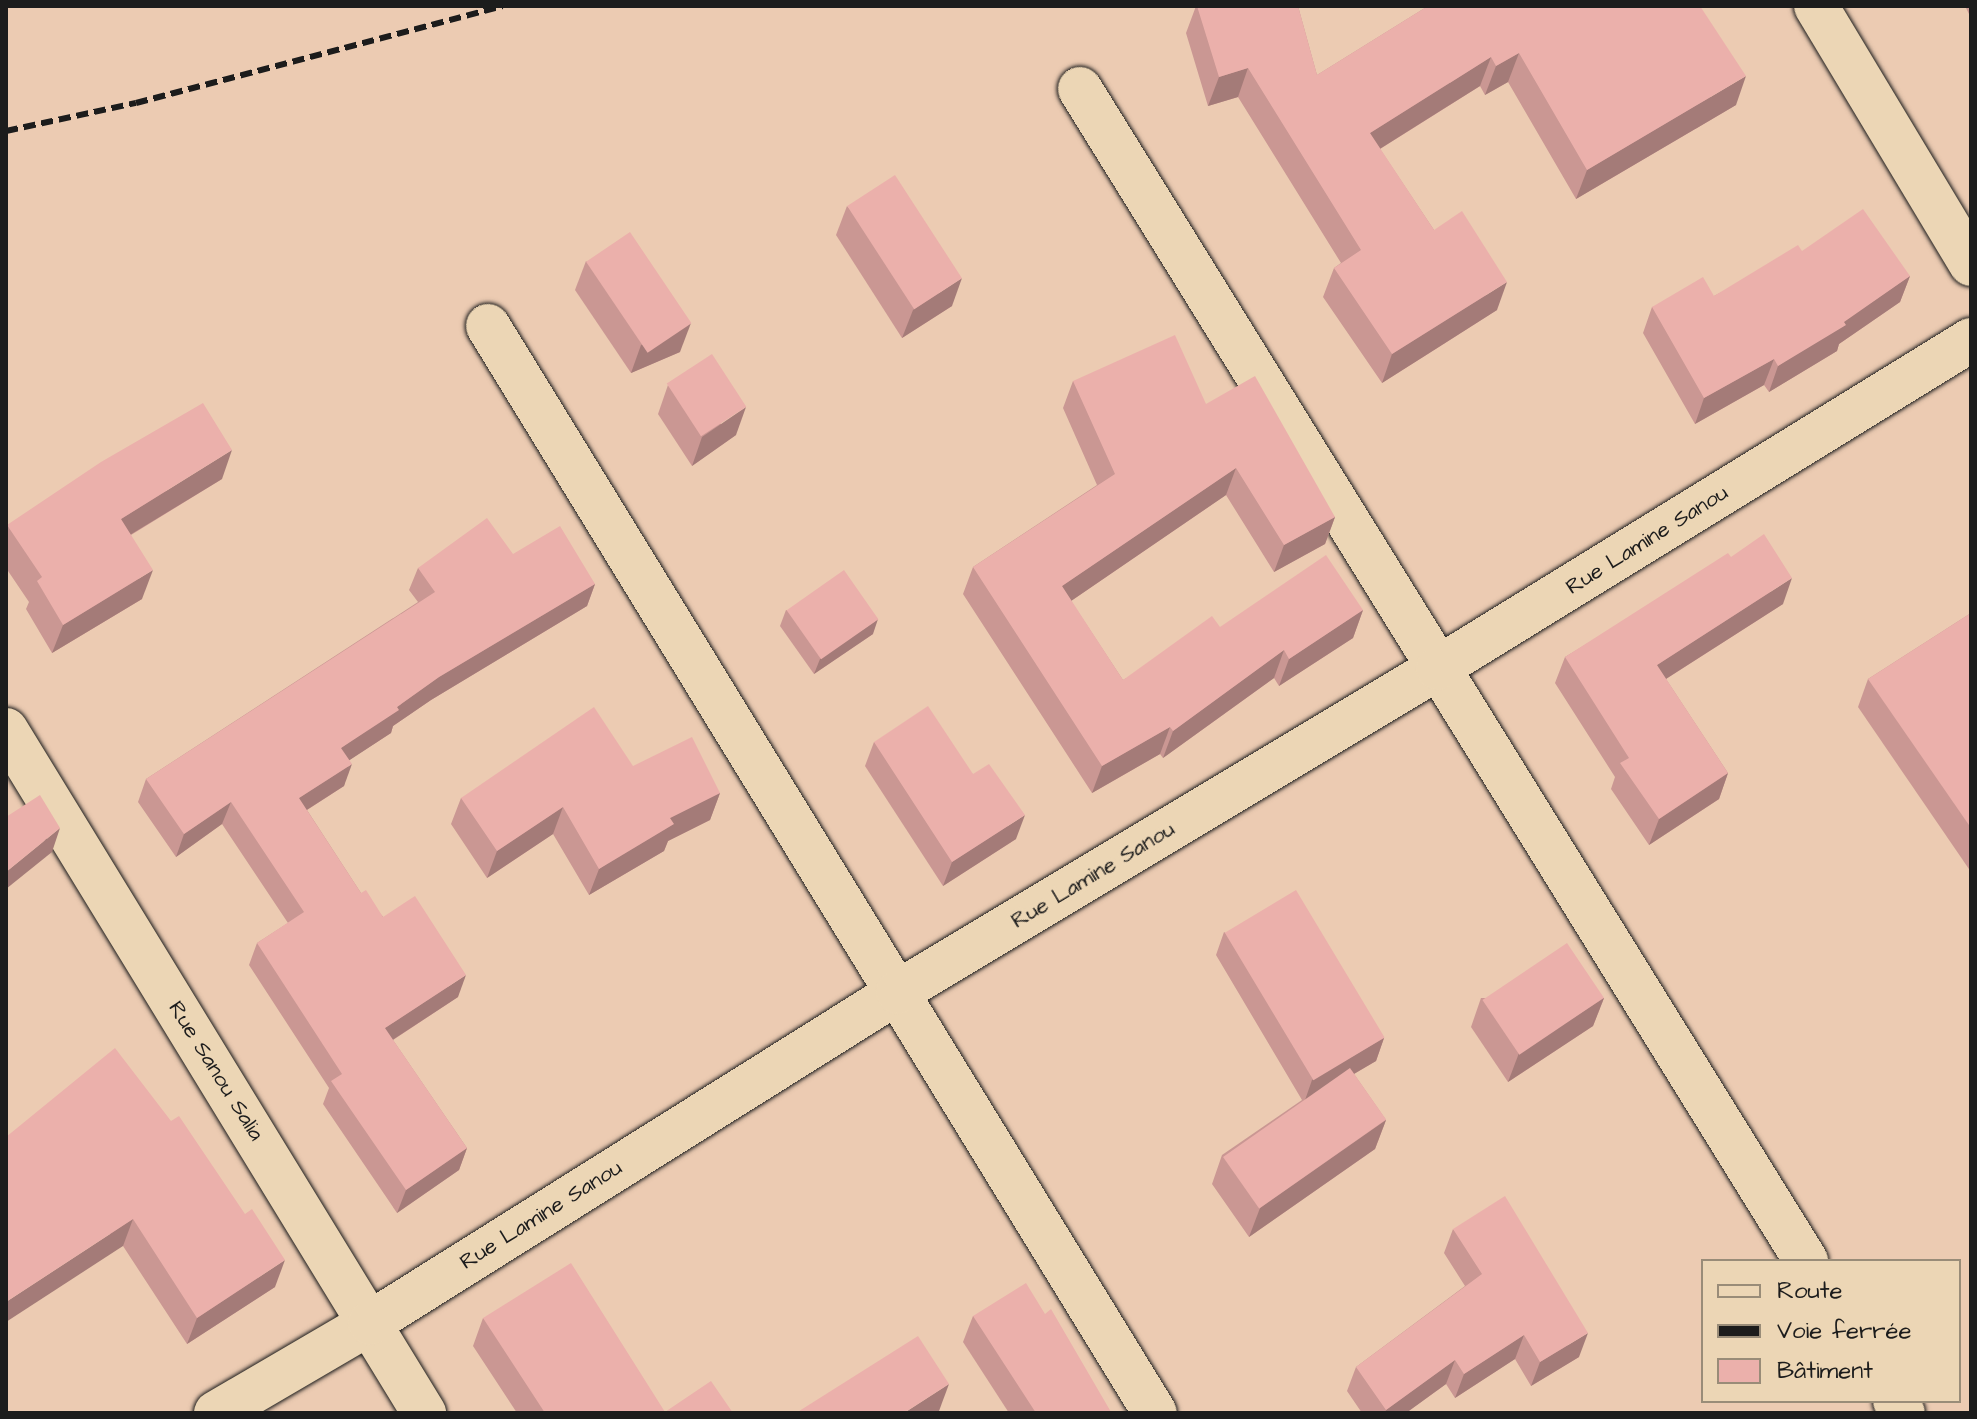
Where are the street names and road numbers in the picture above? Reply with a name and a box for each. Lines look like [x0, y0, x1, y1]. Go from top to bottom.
street label: Rue Lamine Sanou [1561, 480, 1733, 600]
street label: Rue Lamine Sanou [1006, 816, 1180, 934]
street label: Rue Sanou Salia [163, 996, 269, 1146]
street label: Rue Lamine Sanou [455, 1155, 627, 1275]

